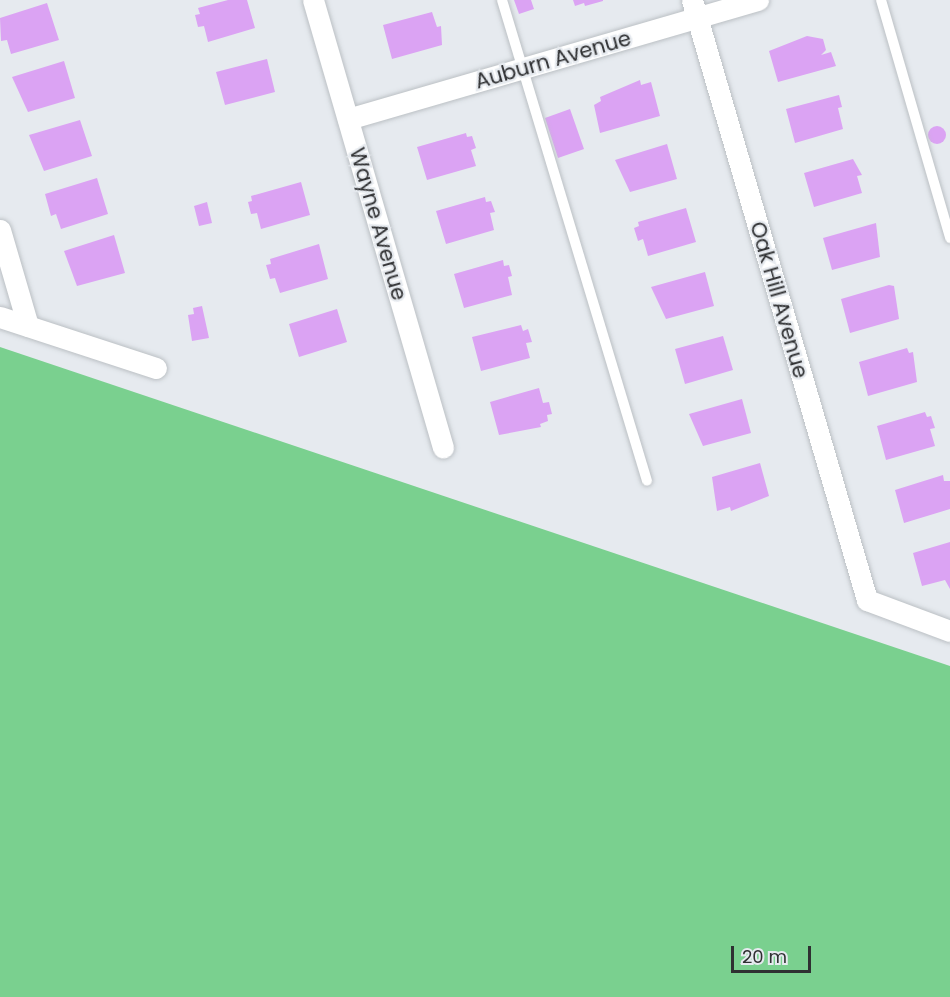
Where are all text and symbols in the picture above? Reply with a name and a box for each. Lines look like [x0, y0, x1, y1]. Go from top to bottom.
street label: Auburn Avenue [472, 26, 634, 94]
street label: Wayne Avenue [344, 145, 412, 303]
street label: Oak Hill Avenue [745, 219, 813, 381]
scale bar [734, 934, 814, 972]
text: 20 m [742, 944, 787, 969]

